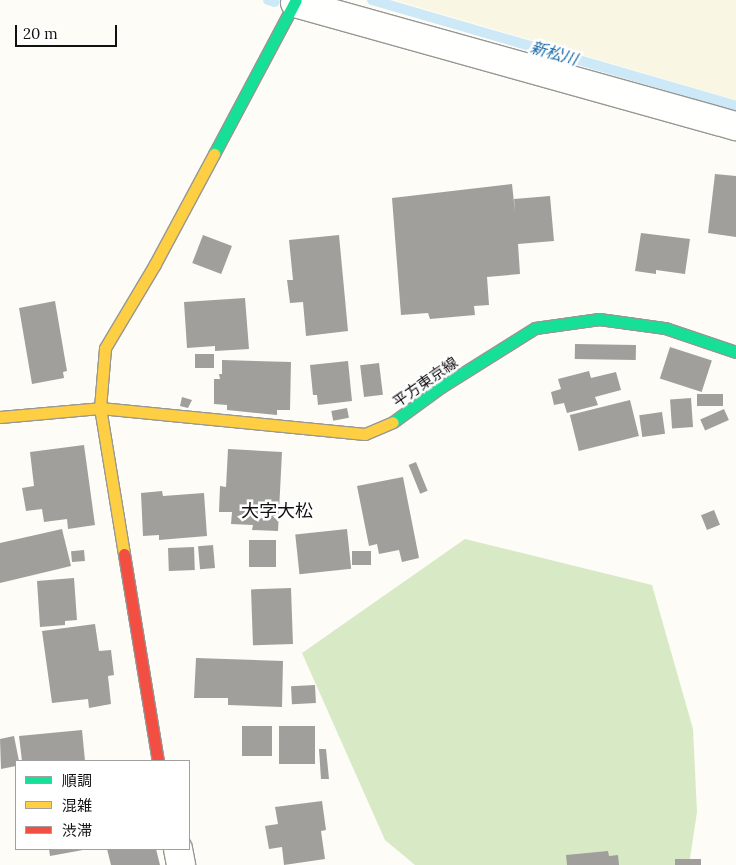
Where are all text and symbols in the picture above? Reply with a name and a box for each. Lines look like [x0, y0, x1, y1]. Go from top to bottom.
scale bar [18, 15, 120, 47]
text: 20 m [23, 24, 58, 43]
water label: 新松川 [528, 37, 580, 69]
street label: 平方東京線 [389, 353, 461, 411]
district label: 大字大松 [241, 500, 313, 522]
legend [15, 760, 190, 850]
text: 順調 [62, 771, 92, 790]
text: 混雑 [62, 796, 92, 815]
text: 渋滞 [62, 821, 92, 840]

